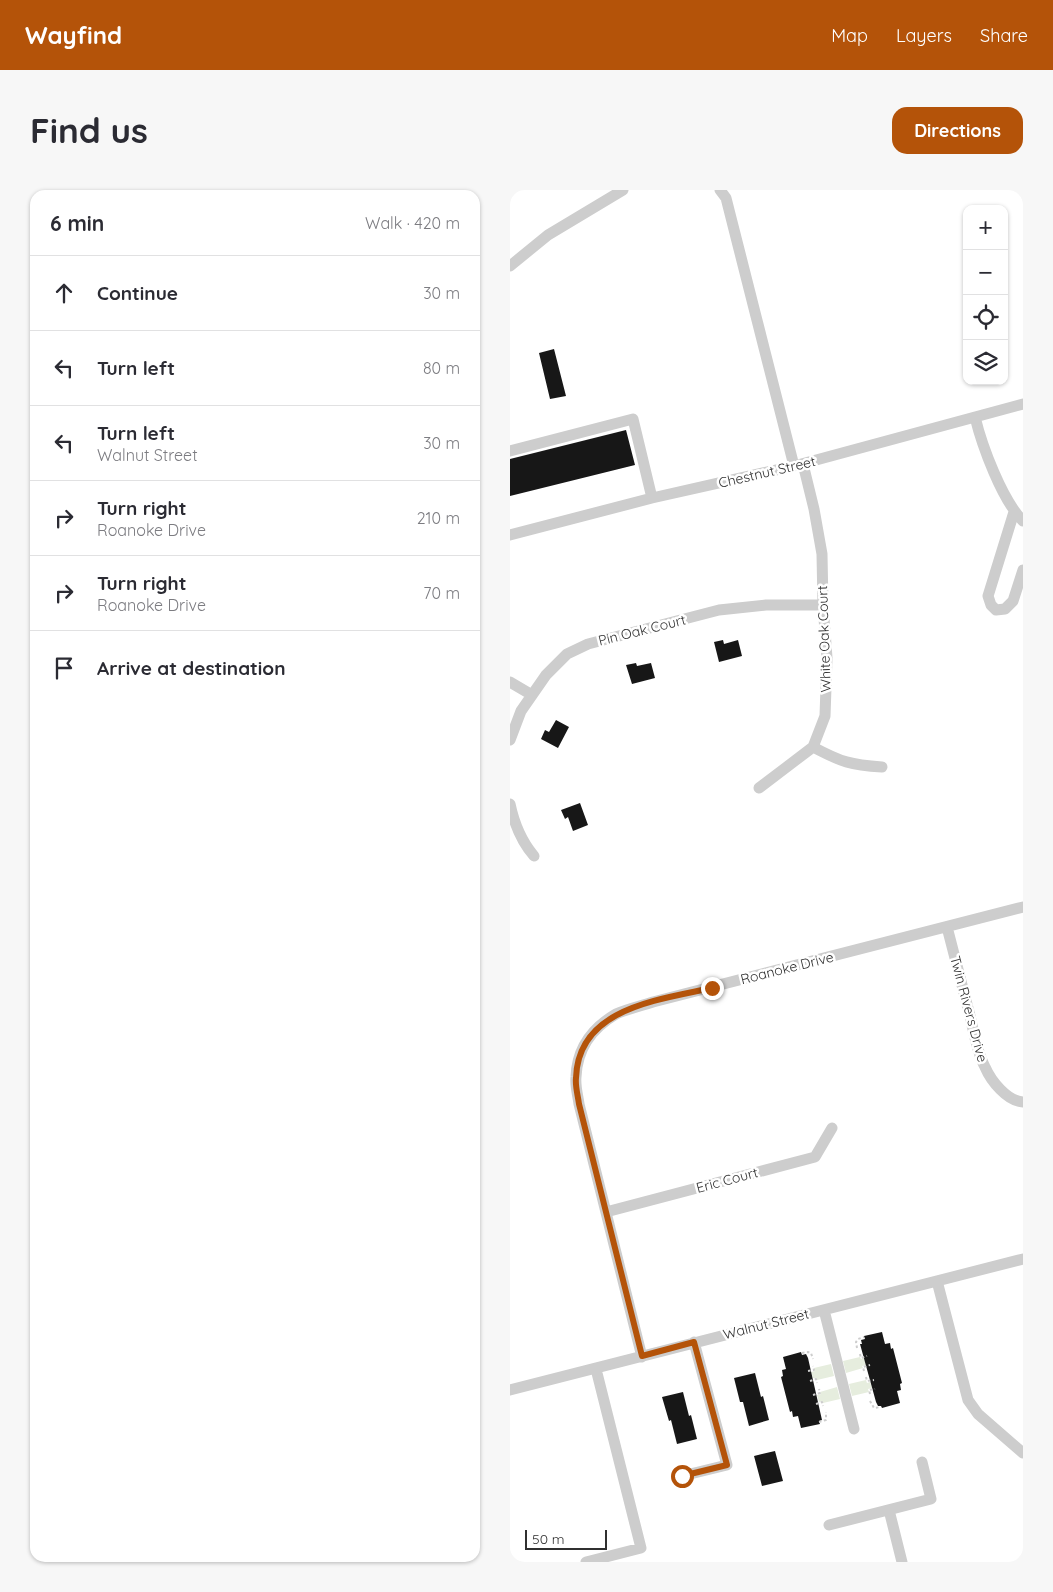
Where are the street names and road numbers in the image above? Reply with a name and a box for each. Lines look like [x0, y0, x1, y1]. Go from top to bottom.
street label: Chestnut Street [717, 452, 818, 492]
street label: White Oak Court [813, 585, 835, 693]
street label: Pin Oak Court [596, 610, 688, 650]
street label: Roanoke Drive [739, 948, 836, 988]
street label: Twin Rivers Drive [946, 954, 992, 1064]
street label: Eric Court [694, 1163, 760, 1197]
street label: Walnut Street [721, 1305, 811, 1343]

